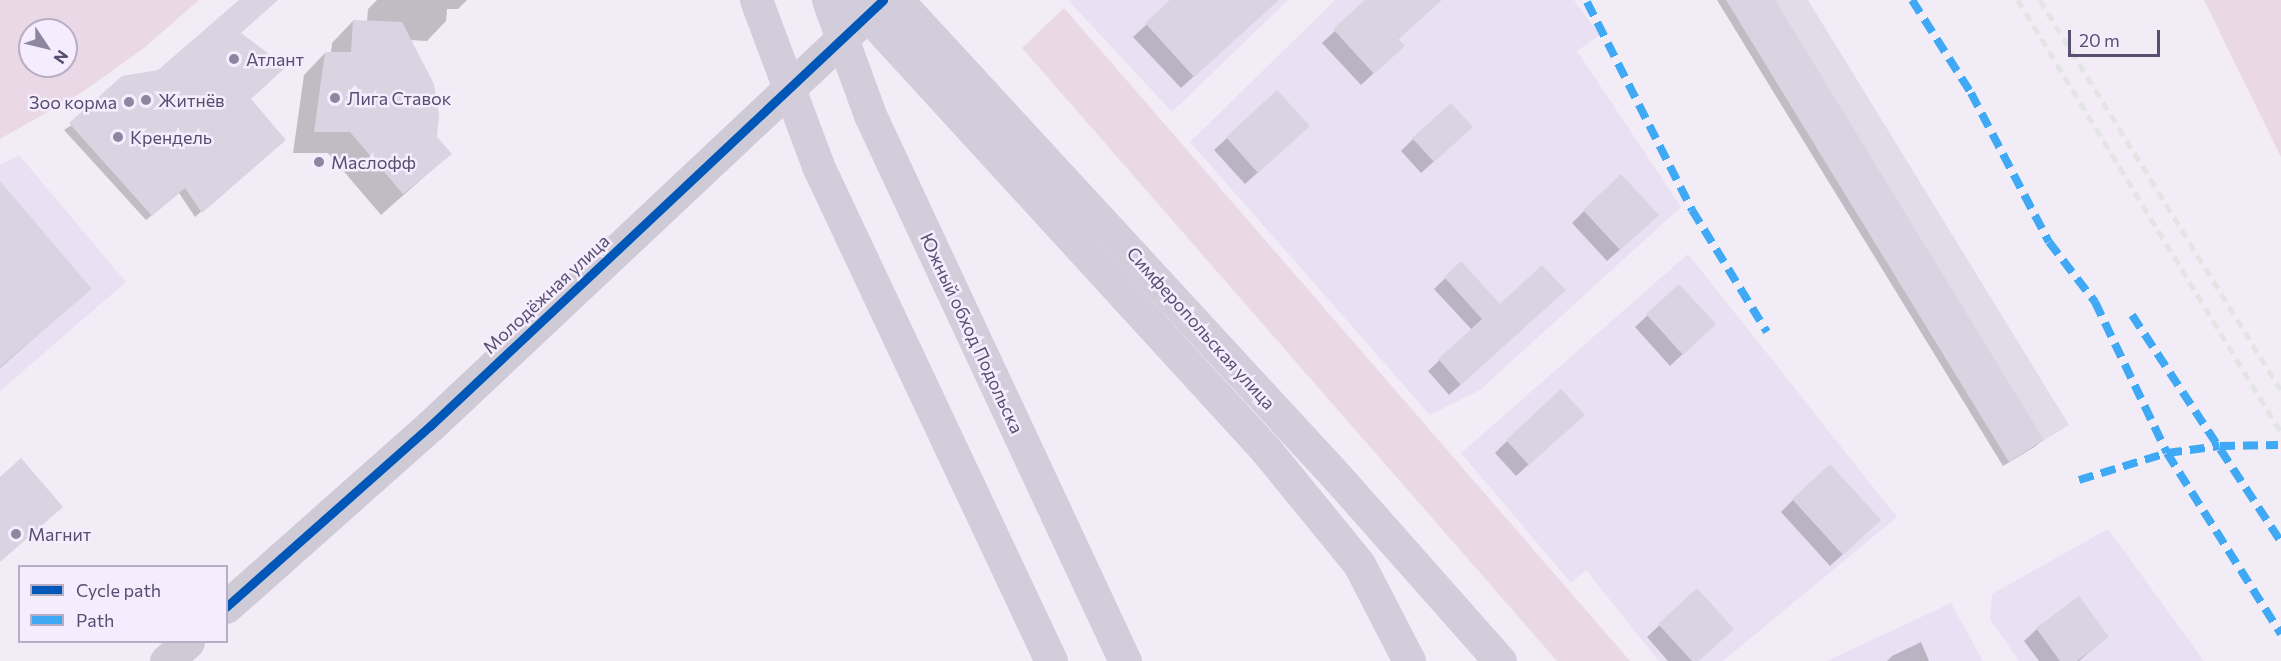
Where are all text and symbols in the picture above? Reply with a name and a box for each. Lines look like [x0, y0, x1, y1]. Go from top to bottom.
north arrow [18, 18, 78, 78]
scale bar [2071, 18, 2162, 56]
text: 20 m [2079, 29, 2120, 51]
text: N [50, 47, 73, 68]
place label: Атлант [246, 48, 304, 70]
marker: Атлант [227, 52, 241, 66]
place label: Лига Ставок [347, 87, 451, 109]
place label: Житнёв [158, 89, 225, 111]
place label: Зоо корма [29, 91, 117, 113]
marker: Лига Ставок [328, 91, 342, 105]
marker: Житнёв [139, 93, 153, 107]
marker: Зоо корма [122, 95, 136, 109]
place label: Крендель [130, 126, 212, 148]
marker: Крендель [111, 130, 125, 144]
place label: Маслофф [331, 151, 416, 173]
marker: Маслофф [312, 155, 326, 169]
street label: Южный обход Подольска [916, 229, 1028, 437]
street label: Молодёжная улица [478, 230, 614, 358]
street label: Симферопольская улица [1122, 242, 1280, 414]
place label: Магнит [28, 523, 91, 545]
marker: Магнит [9, 527, 23, 541]
legend [18, 565, 228, 643]
text: Cycle path [76, 579, 161, 601]
text: Path [76, 609, 114, 631]

